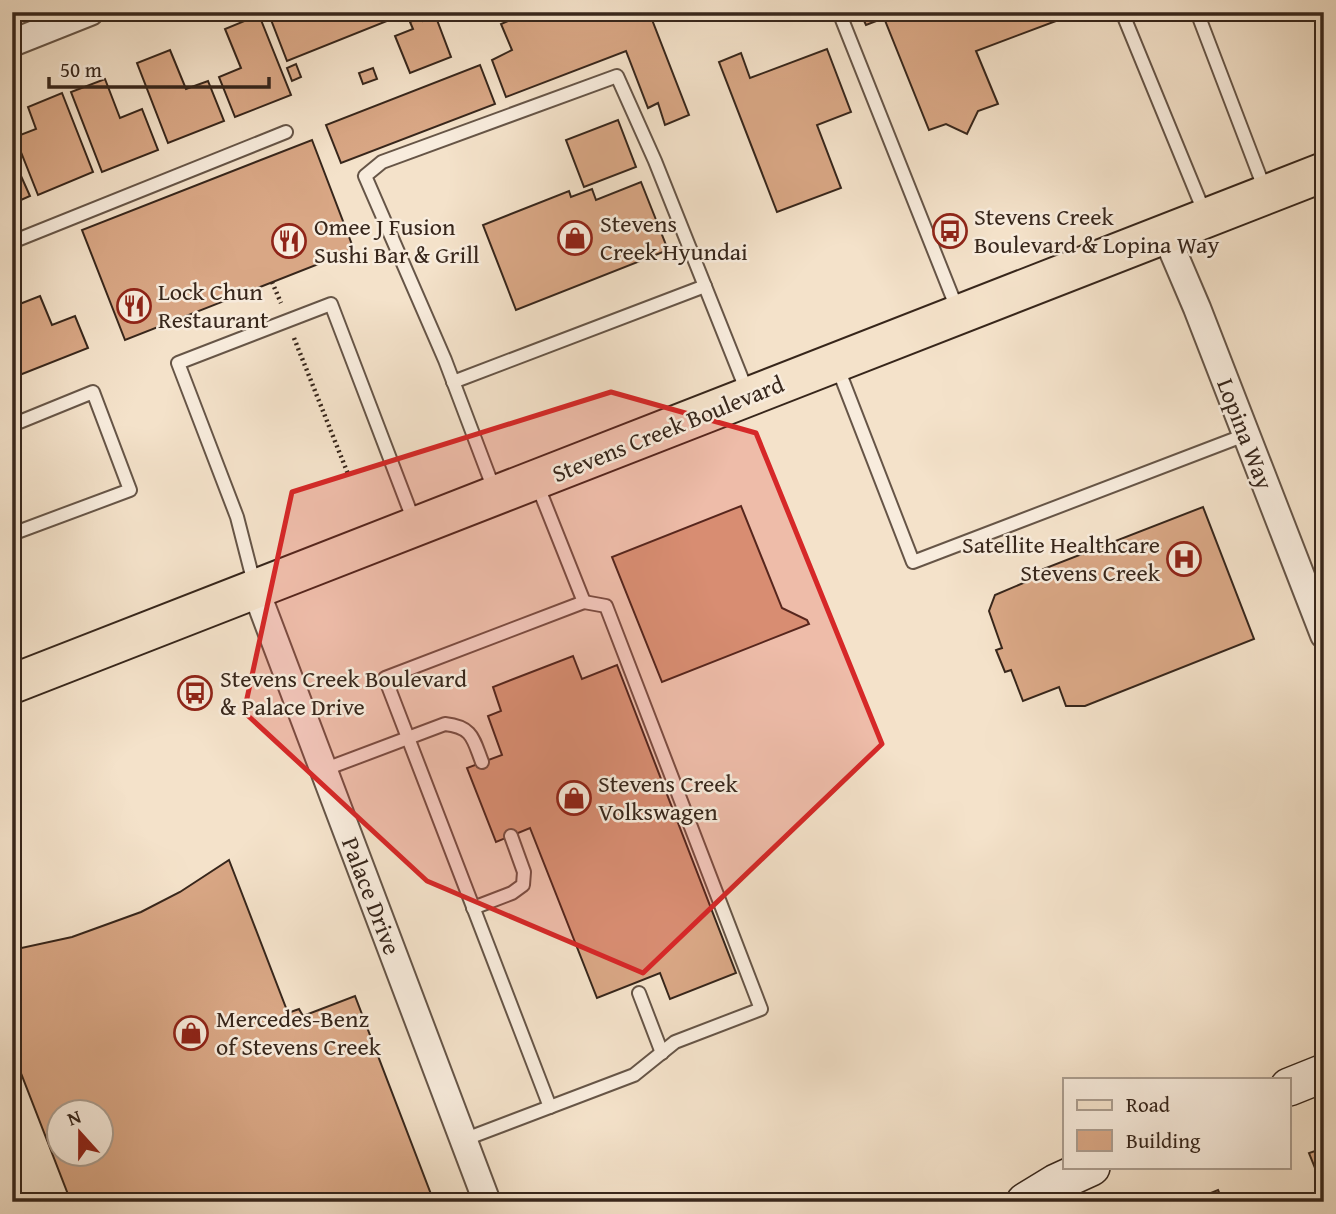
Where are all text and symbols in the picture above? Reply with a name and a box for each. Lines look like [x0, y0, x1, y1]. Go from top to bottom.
scale bar [49, 46, 270, 90]
text: 50 m [60, 54, 102, 85]
place label: Stevens Creek Boulevard & Lopina Way [974, 199, 1219, 262]
place label: Stevens Creek Hyundai [600, 206, 748, 269]
place label: Omee J Fusion Sushi Bar & Grill [314, 209, 480, 272]
bus stop icon: Stevens Creek Boulevard & Lopina Way [931, 212, 969, 250]
shop icon: Stevens Creek Hyundai [556, 219, 594, 257]
restaurant icon: Omee J Fusion Sushi Bar & Grill [270, 222, 308, 260]
place label: Lock Chun Restaurant [158, 274, 269, 337]
restaurant icon: Lock Chun Restaurant [115, 287, 153, 325]
street label: Stevens Creek Boulevard [547, 366, 789, 491]
street label: Lopina Way [1208, 373, 1283, 495]
place label: Satellite Healthcare Stevens Creek [962, 527, 1161, 590]
hospital icon: Satellite Healthcare Stevens Creek [1165, 540, 1203, 578]
place label: Stevens Creek Boulevard & Palace Drive [220, 661, 467, 724]
bus stop icon: Stevens Creek Boulevard & Palace Drive [176, 674, 214, 712]
place label: Stevens Creek Volkswagen [598, 766, 738, 829]
shop icon: Stevens Creek Volkswagen [555, 779, 593, 817]
street label: Palace Drive [333, 832, 410, 960]
place label: Mercedes-Benz of Stevens Creek [216, 1001, 382, 1064]
shop icon: Mercedes-Benz of Stevens Creek [172, 1014, 210, 1052]
legend [1063, 1078, 1290, 1168]
text: Road [1126, 1089, 1171, 1120]
north arrow [46, 1098, 116, 1168]
text: N [63, 1102, 85, 1132]
text: Building [1126, 1125, 1201, 1156]

